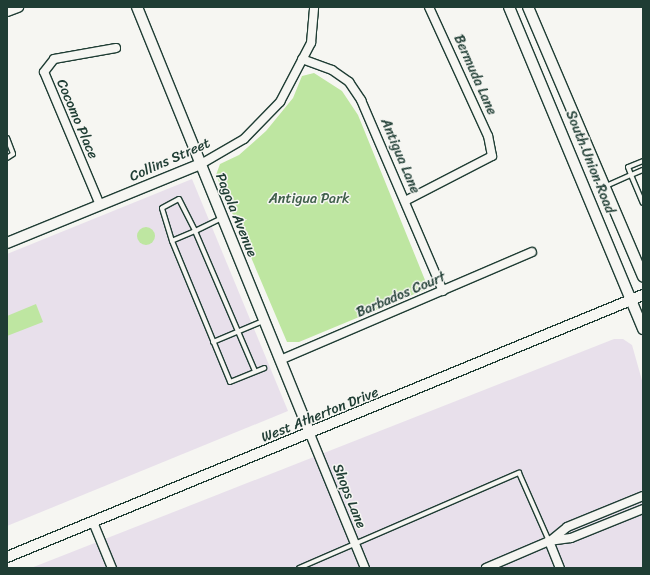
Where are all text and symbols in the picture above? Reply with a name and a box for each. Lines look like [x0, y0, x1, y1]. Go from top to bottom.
street label: Bermuda Lane [450, 32, 500, 118]
street label: Cocomo Place [53, 77, 101, 161]
street label: South Union Road [562, 108, 618, 216]
street label: Antigua Lane [377, 116, 423, 196]
street label: Collins Street [127, 135, 213, 185]
street label: Pagola Avenue [212, 171, 260, 259]
park label: Antigua Park [269, 191, 349, 207]
street label: Barbados Court [354, 269, 448, 321]
street label: West Atherton Drive [259, 384, 381, 446]
street label: Shops Lane [328, 461, 370, 531]

